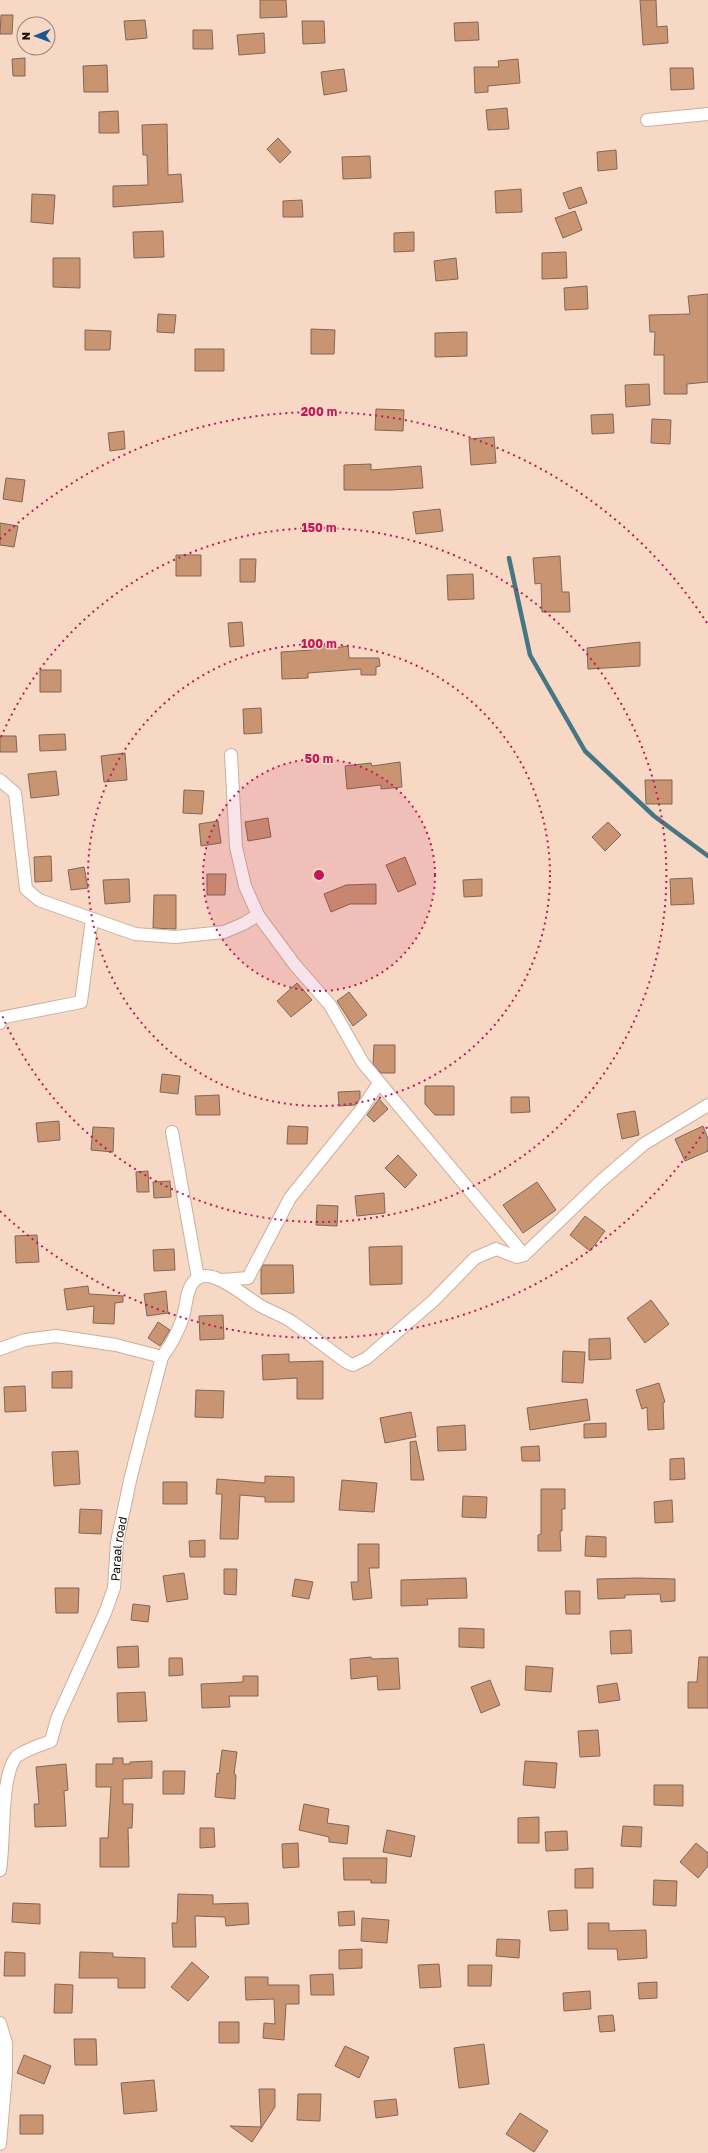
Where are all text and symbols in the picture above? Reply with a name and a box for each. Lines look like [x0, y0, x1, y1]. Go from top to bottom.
north arrow [16, 16, 56, 56]
text: N [19, 32, 32, 40]
text: 200 m [301, 404, 337, 419]
text: 150 m [302, 520, 336, 535]
text: 100 m [301, 636, 337, 651]
text: 50 m [305, 751, 333, 766]
centre of rings [312, 868, 326, 882]
street label: Paraal road [107, 1515, 130, 1582]

